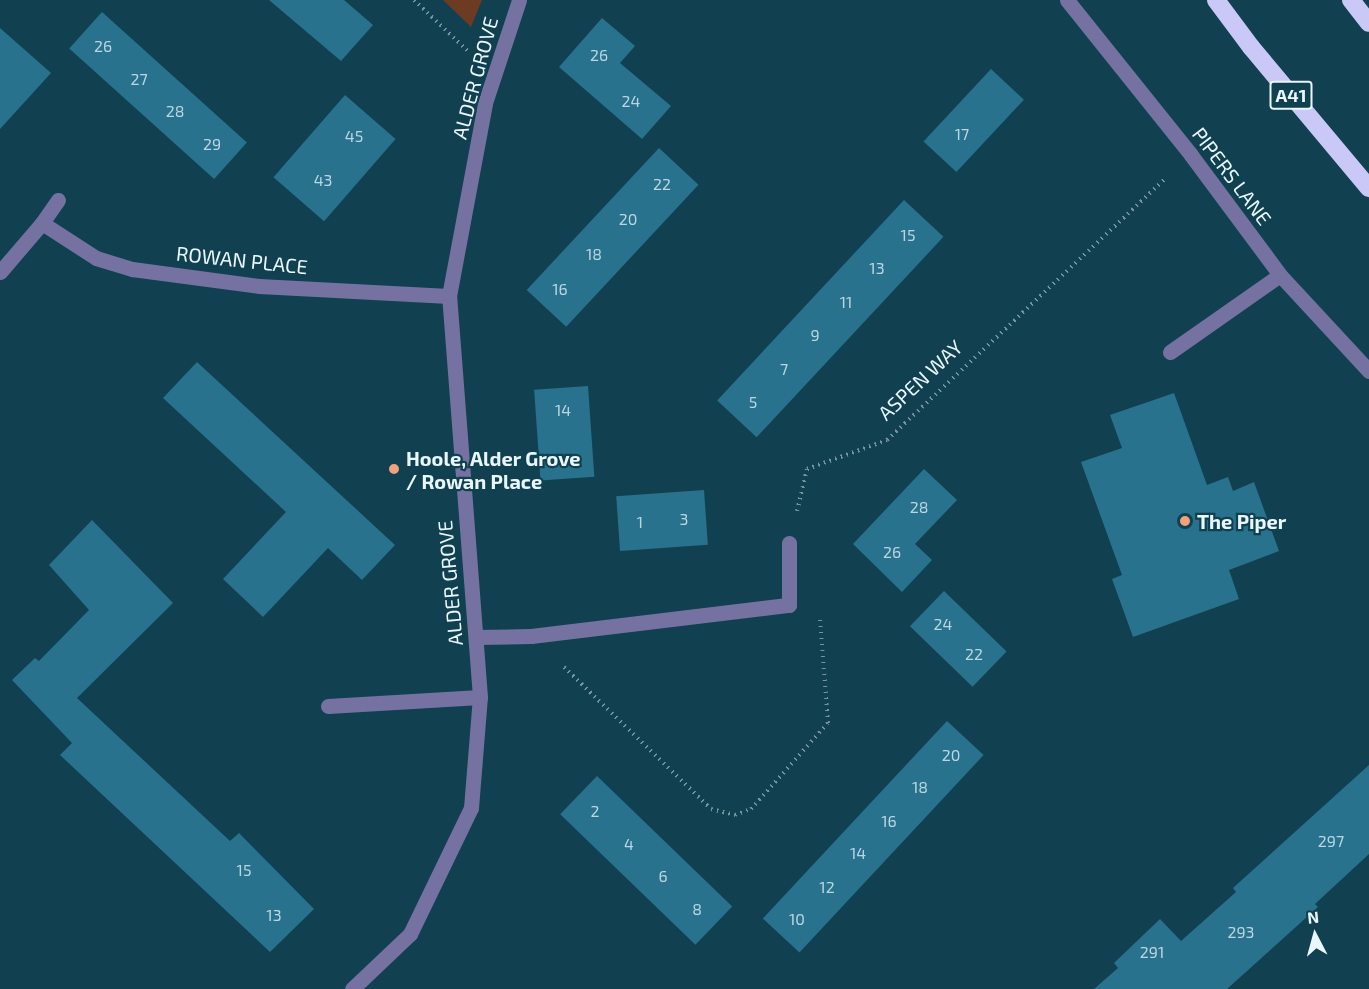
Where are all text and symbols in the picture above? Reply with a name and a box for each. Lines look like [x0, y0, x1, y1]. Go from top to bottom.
street label: ALDER GROVE [447, 14, 503, 142]
house number: 26 [94, 36, 112, 56]
house number: 26 [590, 45, 608, 65]
house number: 27 [130, 69, 148, 89]
road number: A41 [1268, 80, 1314, 110]
house number: 24 [622, 91, 640, 111]
house number: 28 [166, 101, 184, 121]
street label: PIPERS LANE [1187, 122, 1277, 230]
house number: 17 [955, 124, 969, 144]
house number: 45 [345, 126, 363, 146]
house number: 29 [203, 134, 221, 154]
house number: 43 [314, 170, 332, 190]
house number: 22 [653, 174, 671, 194]
house number: 20 [619, 209, 637, 229]
house number: 15 [901, 225, 915, 245]
street label: ROWAN PLACE [175, 241, 309, 279]
house number: 18 [586, 244, 602, 264]
house number: 13 [869, 258, 885, 278]
house number: 16 [552, 279, 568, 299]
house number: 11 [840, 292, 852, 312]
house number: 9 [810, 325, 820, 345]
street label: ASPEN WAY [873, 335, 967, 425]
house number: 7 [780, 359, 788, 379]
house number: 5 [749, 392, 757, 412]
house number: 14 [555, 400, 571, 420]
place label: Hoole, Alder Grove / Rowan Place [406, 446, 581, 493]
marker: Hoole, Alder Grove / Rowan Place [387, 462, 401, 476]
house number: 28 [910, 497, 928, 517]
house number: 3 [680, 509, 688, 529]
place label: The Piper [1197, 509, 1286, 533]
house number: 1 [637, 512, 643, 532]
marker: The Piper [1178, 514, 1192, 528]
street label: ALDER GROVE [433, 519, 467, 647]
house number: 26 [883, 542, 901, 562]
house number: 24 [934, 614, 952, 634]
house number: 22 [965, 644, 983, 664]
house number: 20 [942, 745, 960, 765]
house number: 18 [912, 777, 928, 797]
house number: 2 [591, 801, 599, 821]
house number: 16 [881, 811, 897, 831]
house number: 297 [1318, 831, 1344, 851]
house number: 4 [624, 834, 634, 854]
house number: 14 [850, 843, 866, 863]
house number: 15 [237, 860, 251, 880]
house number: 6 [658, 866, 668, 886]
house number: 12 [819, 877, 835, 897]
house number: 8 [692, 899, 702, 919]
house number: 13 [266, 905, 282, 925]
north arrow [1285, 905, 1345, 965]
text: N [1306, 907, 1320, 927]
house number: 10 [789, 909, 805, 929]
house number: 293 [1227, 922, 1255, 942]
house number: 291 [1140, 942, 1164, 962]

